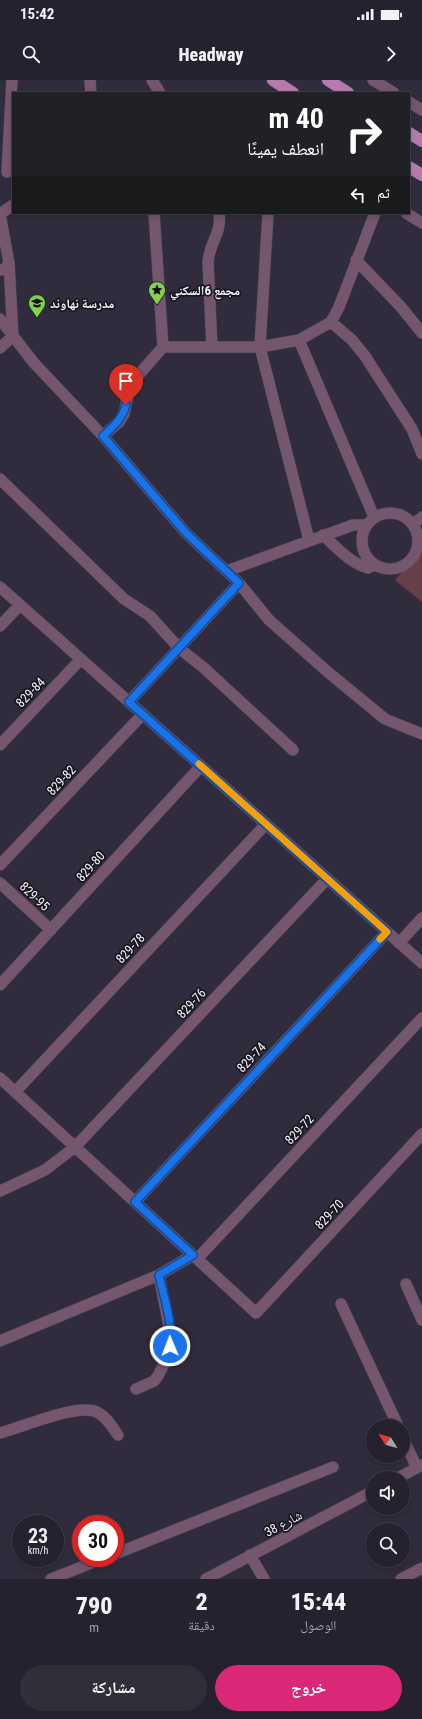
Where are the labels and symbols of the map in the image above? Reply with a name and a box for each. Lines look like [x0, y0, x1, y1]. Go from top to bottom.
place icon: مجمع 6السكني [147, 280, 167, 305]
place label: مجمع 6السكني [170, 283, 240, 301]
school or university icon: مدرسة نهاوند [27, 293, 47, 318]
place label: مدرسة نهاوند [50, 296, 114, 311]
pin [109, 364, 143, 405]
street label: 829-84 [13, 674, 48, 710]
street label: 829-82 [44, 762, 79, 798]
street label: 829-80 [73, 848, 108, 884]
street label: 829-95 [17, 879, 53, 914]
street label: 829-78 [113, 930, 148, 966]
street label: 829-76 [174, 985, 209, 1021]
street label: 829-74 [234, 1039, 269, 1075]
street label: 829-72 [282, 1111, 317, 1147]
street label: 829-70 [312, 1196, 347, 1232]
position arrow [149, 1325, 191, 1367]
north arrow [366, 1419, 410, 1463]
street label: شارع 38 [262, 1507, 306, 1541]
speed limit sign: 30 [72, 1515, 124, 1567]

